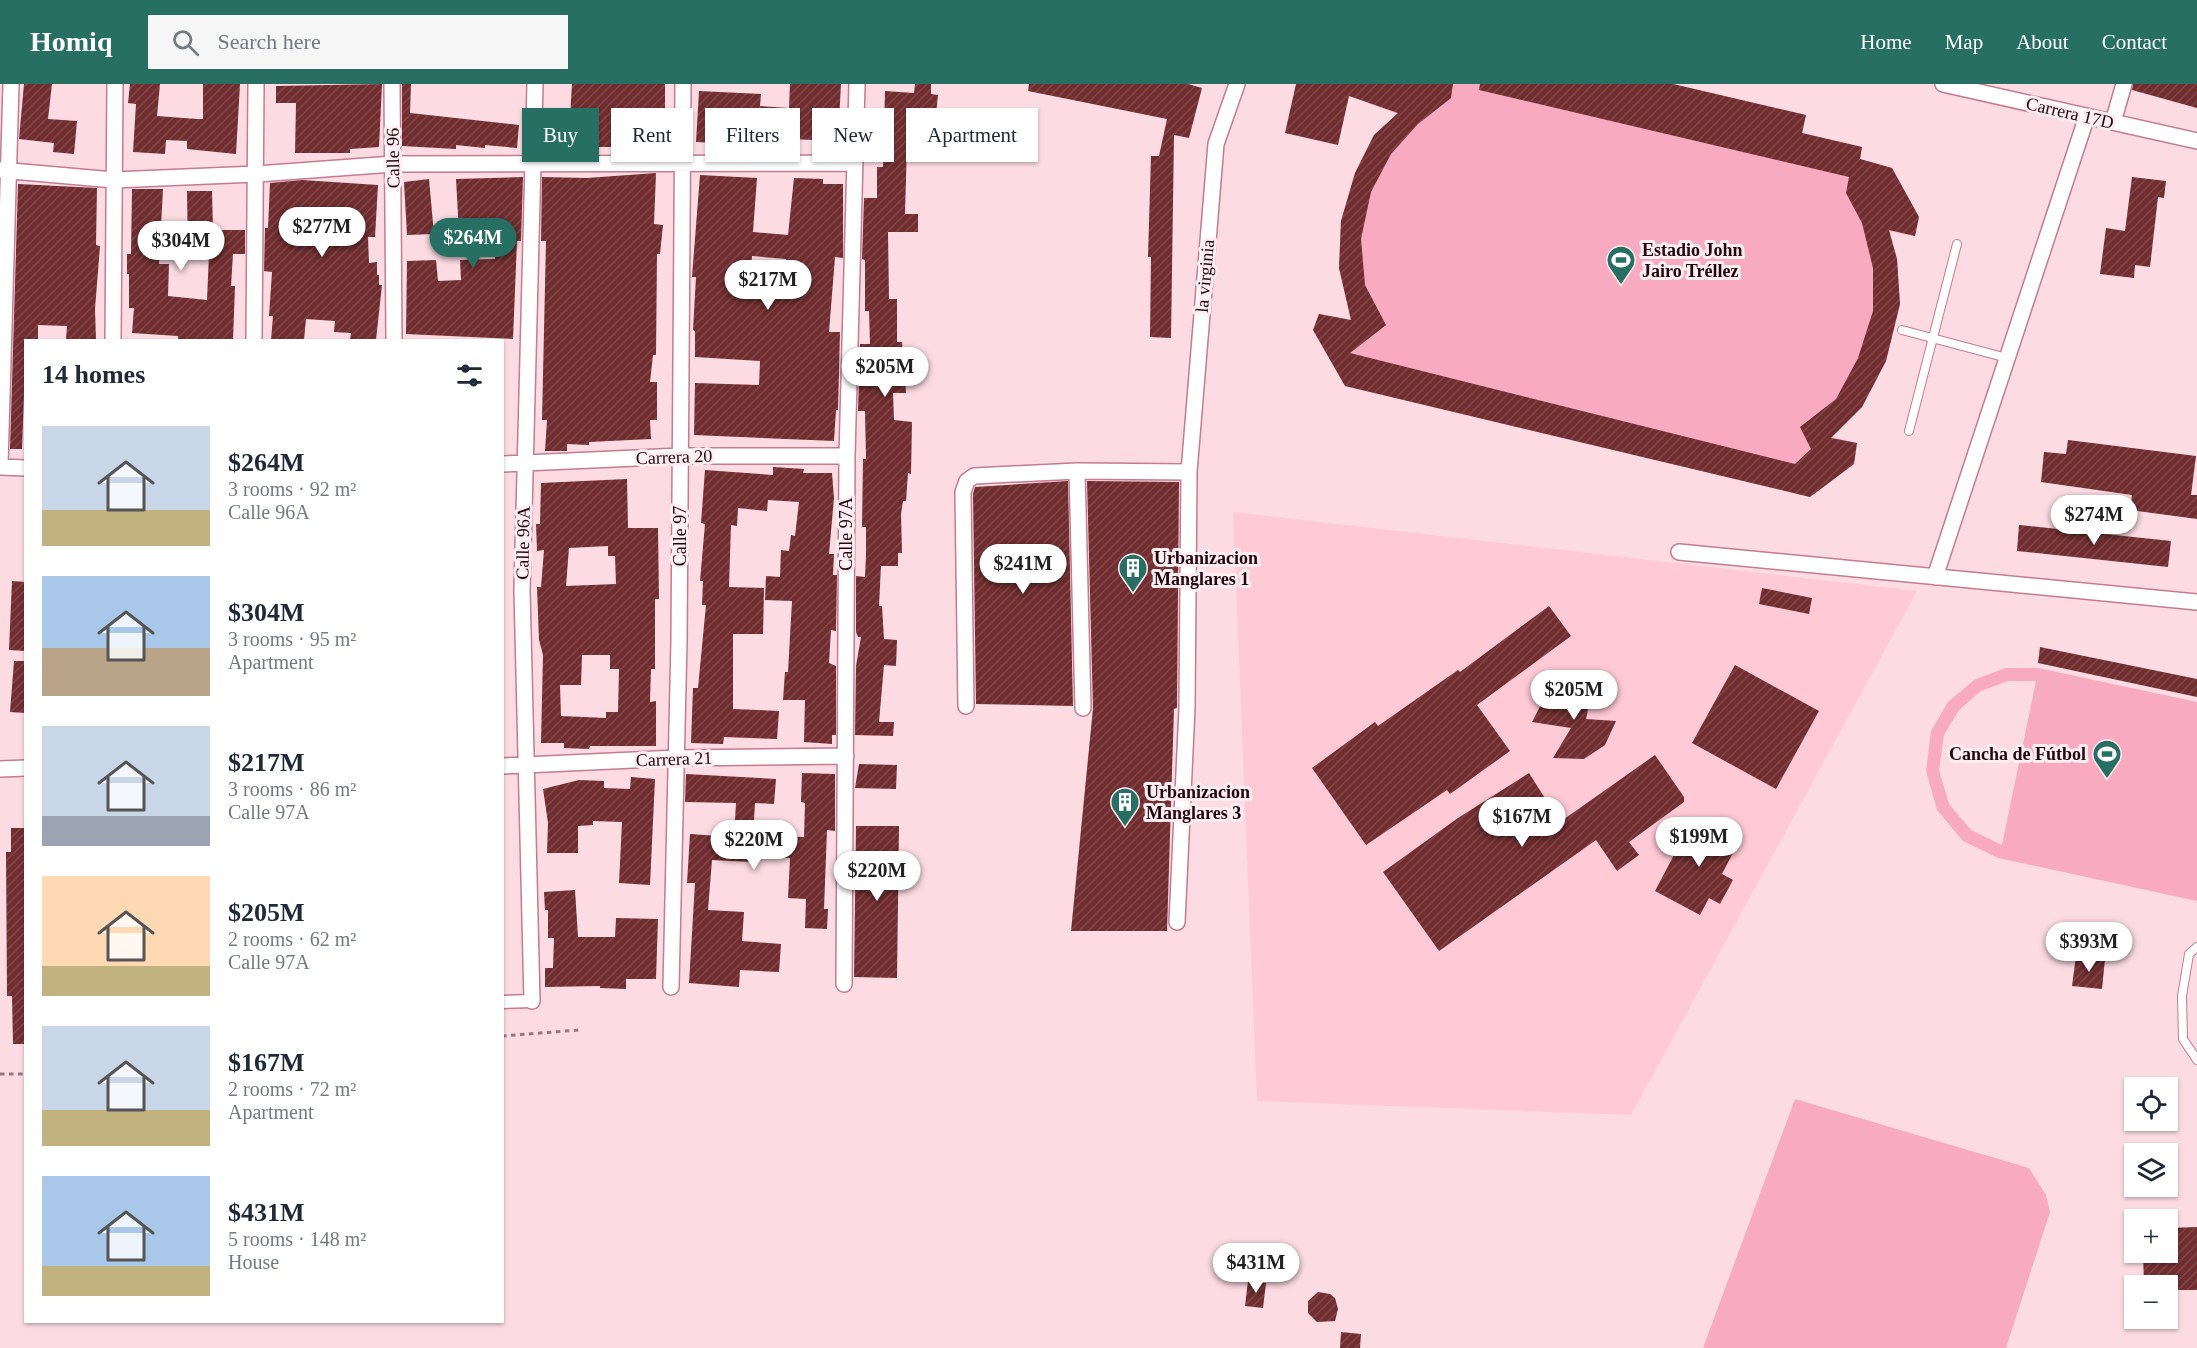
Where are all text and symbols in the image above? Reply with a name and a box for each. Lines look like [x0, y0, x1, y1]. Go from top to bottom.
search box [148, 15, 568, 69]
text: Homiq [30, 26, 112, 57]
icon: search [169, 26, 202, 59]
text: Search here [217, 29, 321, 54]
text: Home [1860, 30, 1912, 54]
text: Map [1945, 30, 1983, 54]
text: About [2016, 30, 2069, 54]
text: Contact [2102, 30, 2167, 54]
street label: Carrera 17D [2024, 93, 2116, 133]
chip: Buy [522, 108, 599, 162]
chip: Rent [611, 108, 693, 162]
chip: Filters [705, 108, 800, 162]
chip: New [812, 108, 894, 162]
chip: Apartment [906, 108, 1038, 162]
street label: Calle 96 [382, 128, 404, 188]
pin: $277M [280, 207, 364, 258]
text: $277M [293, 215, 351, 237]
pin: $264M [431, 218, 515, 269]
pin: $304M [139, 221, 223, 272]
text: $264M [444, 226, 502, 248]
text: $304M [152, 229, 210, 251]
street label: la virginia [1192, 239, 1218, 313]
place label: Estadio John Jairo Tréllez [1642, 240, 1743, 281]
sports icon: Estadio John Jairo Tréllez [1605, 244, 1637, 286]
pin: $217M [726, 260, 810, 311]
text: $217M [739, 268, 797, 290]
pin: $205M [843, 347, 927, 398]
text: $205M [856, 355, 914, 377]
icon: filters [453, 359, 486, 392]
text: 14 homes [42, 360, 145, 389]
street label: Carrera 20 [635, 446, 713, 468]
text: $264M [228, 448, 305, 477]
icon: home [90, 450, 162, 522]
text: 3 rooms · 92 m² [228, 478, 356, 500]
pin: $274M [2052, 495, 2136, 546]
street label: Calle 97A [836, 497, 856, 571]
text: Calle 96A [228, 501, 310, 523]
text: $274M [2065, 503, 2123, 525]
street label: Calle 96A [512, 506, 534, 580]
street label: Calle 97 [670, 506, 690, 566]
pin: $241M [981, 544, 1065, 595]
place label: Urbanizacion Manglares 1 [1154, 548, 1258, 589]
text: $241M [994, 552, 1052, 574]
building icon: Urbanizacion Manglares 1 [1117, 552, 1149, 594]
text: $304M [228, 598, 305, 627]
icon: home [90, 600, 162, 672]
text: 3 rooms · 95 m² [228, 628, 356, 650]
text: Apartment [228, 651, 314, 673]
pin: $205M [1532, 670, 1616, 721]
text: $205M [1545, 678, 1603, 700]
sports icon: Cancha de Fútbol [2091, 738, 2123, 780]
place label: Cancha de Fútbol [1949, 744, 2086, 764]
text: $217M [228, 748, 305, 777]
street label: Carrera 21 [635, 748, 713, 770]
icon: home [90, 750, 162, 822]
text: 3 rooms · 86 m² [228, 778, 356, 800]
place label: Urbanizacion Manglares 3 [1146, 782, 1250, 823]
building icon: Urbanizacion Manglares 3 [1109, 786, 1141, 828]
pin: $167M [1480, 797, 1564, 848]
text: Calle 97A [228, 801, 310, 823]
text: $167M [1493, 805, 1551, 827]
pin: $199M [1657, 817, 1741, 868]
pin: $220M [712, 820, 796, 871]
text: $199M [1670, 825, 1728, 847]
text: $220M [725, 828, 783, 850]
pin: $220M [835, 851, 919, 902]
text: $220M [848, 859, 906, 881]
text: $205M [228, 898, 305, 927]
icon: home [90, 900, 162, 972]
pin: $393M [2047, 922, 2131, 973]
text: 2 rooms · 62 m² [228, 928, 356, 950]
text: $393M [2060, 930, 2118, 952]
text: Calle 97A [228, 951, 310, 973]
text: $167M [228, 1048, 305, 1077]
icon: home [90, 1050, 162, 1122]
map controls [2124, 1077, 2178, 1329]
button: locate [2124, 1077, 2178, 1131]
text: 2 rooms · 72 m² [228, 1078, 356, 1100]
text: Apartment [228, 1101, 314, 1123]
button: layers [2124, 1143, 2178, 1197]
text: $431M [228, 1198, 305, 1227]
icon: home [90, 1200, 162, 1272]
button: + [2124, 1209, 2178, 1263]
text: 5 rooms · 148 m² [228, 1228, 366, 1250]
pin: $431M [1214, 1243, 1298, 1294]
text: House [228, 1251, 279, 1273]
text: $431M [1227, 1251, 1285, 1273]
button: − [2124, 1275, 2178, 1329]

